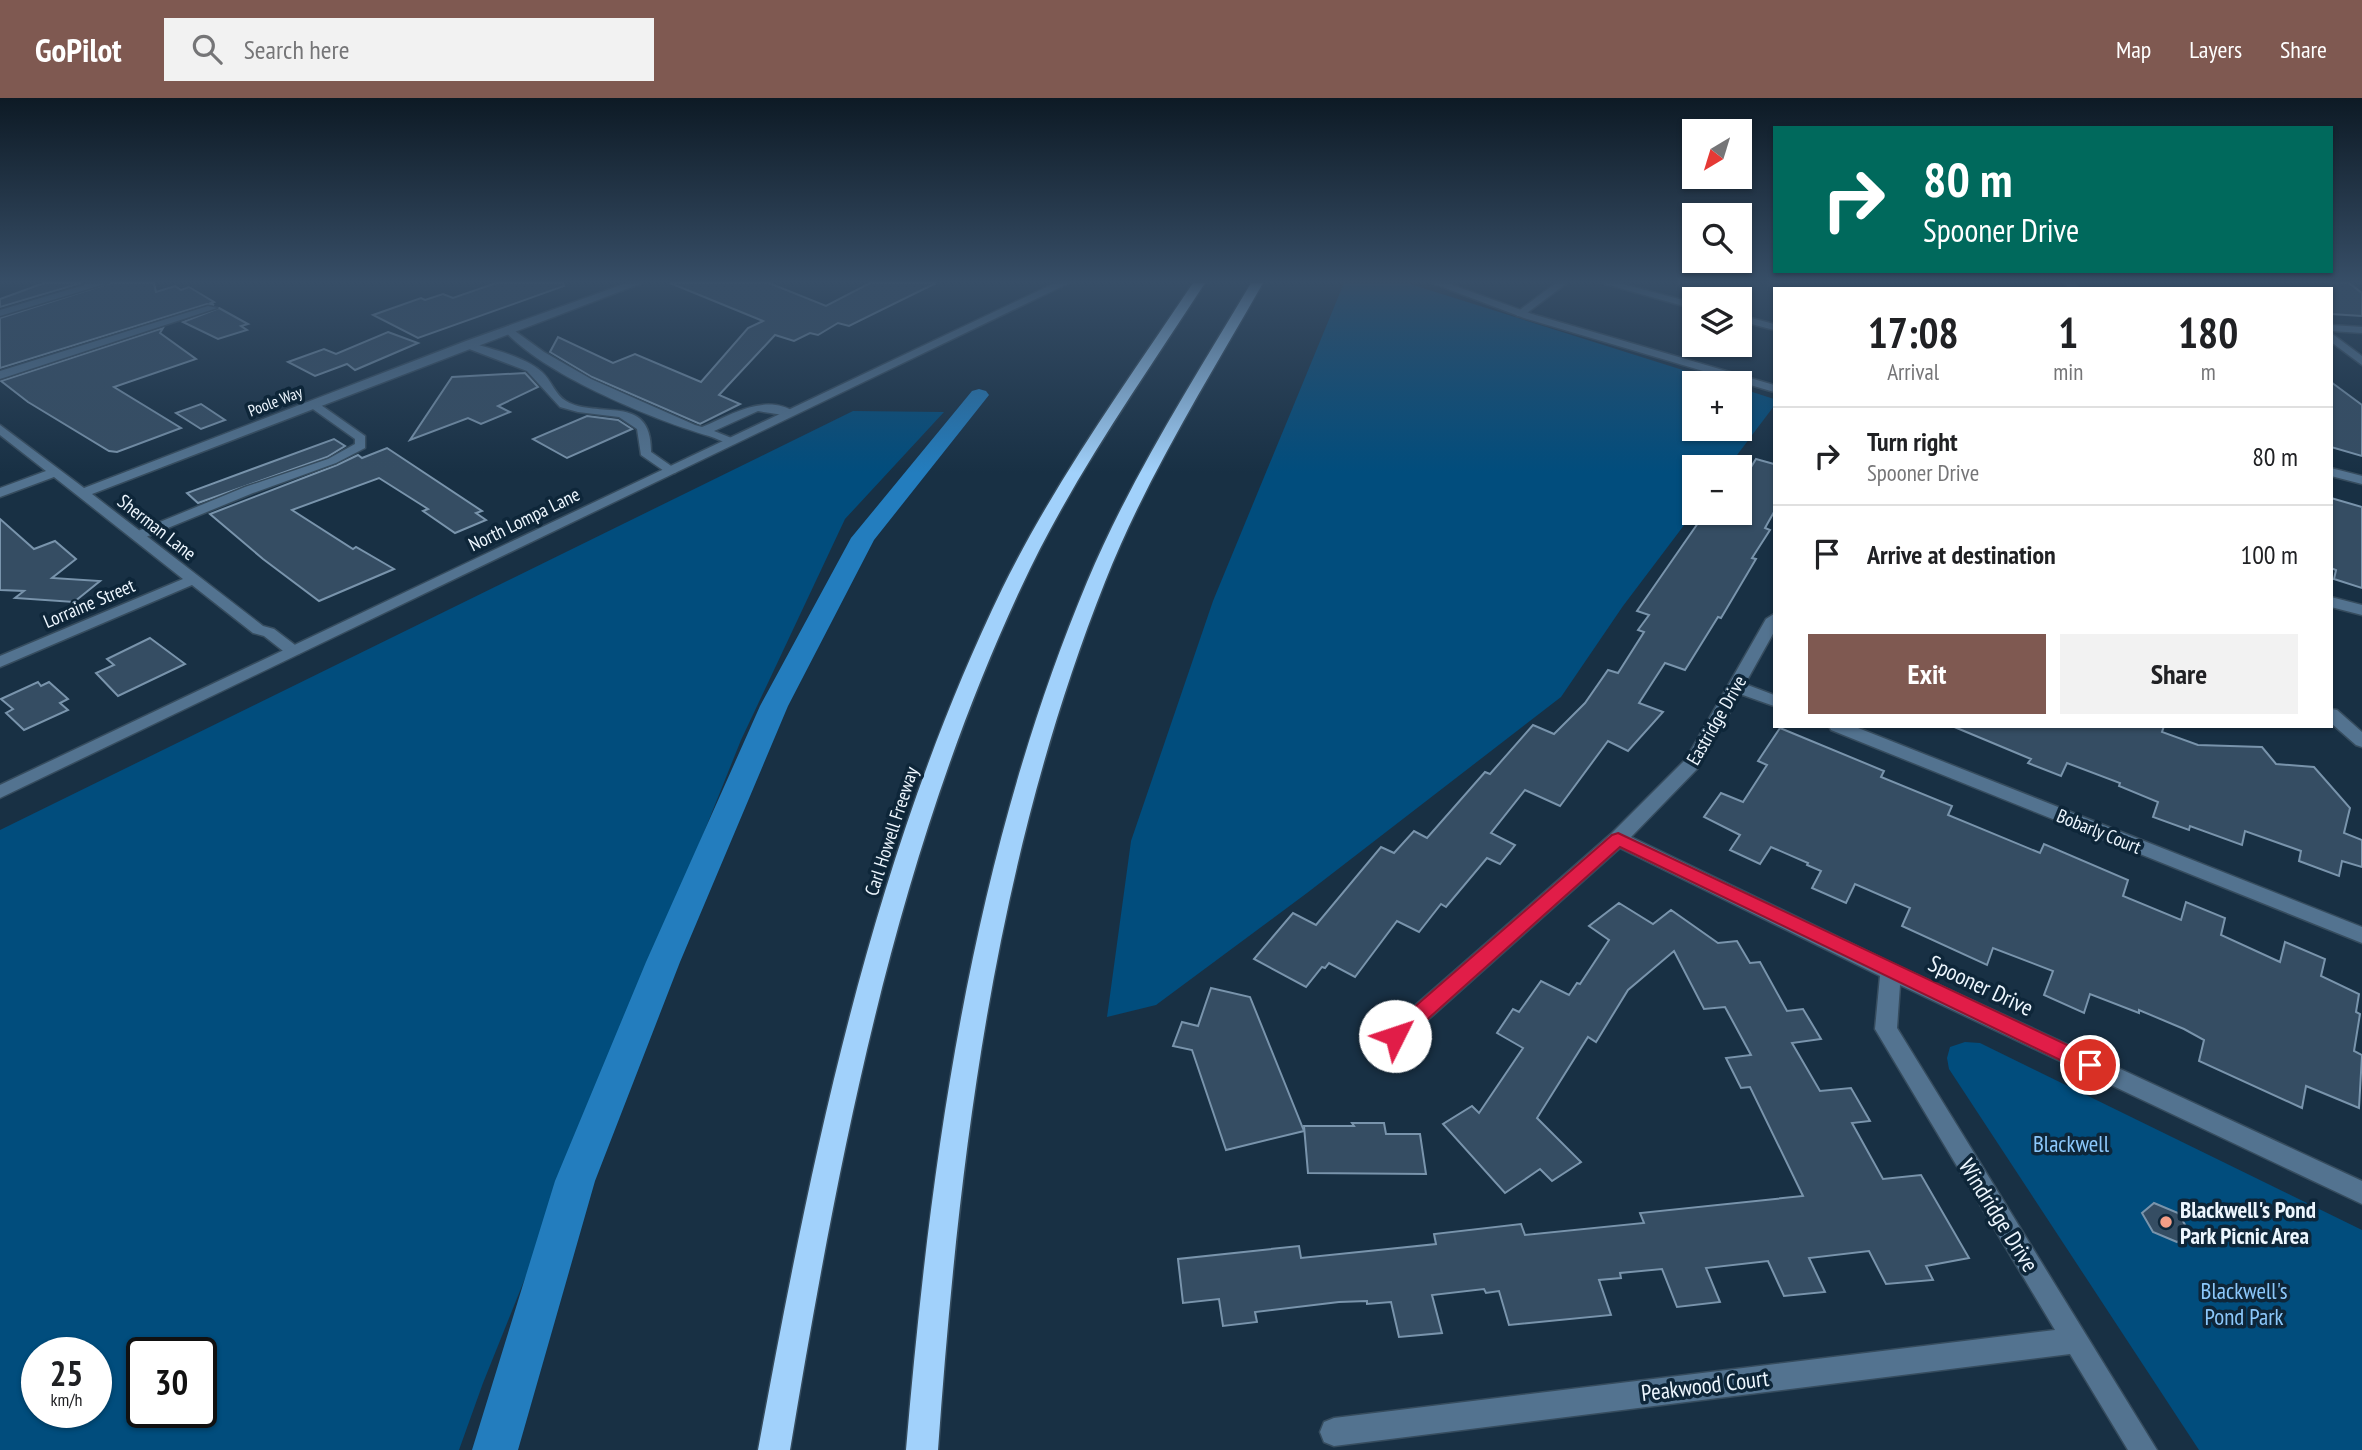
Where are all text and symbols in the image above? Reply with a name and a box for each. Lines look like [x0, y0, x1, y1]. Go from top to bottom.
search box [164, 18, 654, 81]
text: GoPilot [35, 28, 122, 71]
icon: search [188, 30, 226, 68]
text: Search here [244, 33, 349, 66]
text: Map [2116, 34, 2151, 65]
text: Layers [2189, 34, 2242, 65]
text: Share [2280, 34, 2327, 65]
north arrow [1682, 119, 1752, 189]
map controls [1682, 119, 1752, 525]
text: 80 m [1923, 147, 2012, 211]
icon: right [1808, 154, 1899, 245]
button: search [1682, 203, 1752, 273]
text: Spooner Drive [1923, 209, 2079, 251]
button: layers [1682, 287, 1752, 357]
text: 17:08 [1868, 305, 1959, 360]
text: 1 [2058, 305, 2078, 360]
text: 180 [2178, 305, 2238, 360]
text: Arrival [1887, 357, 1939, 386]
text: min [2053, 357, 2083, 386]
text: m [2201, 357, 2216, 386]
button: + [1682, 371, 1752, 441]
street label: Poole Way [245, 382, 305, 420]
text: Turn right [1867, 425, 1958, 458]
icon: right [1808, 437, 1846, 475]
text: 80 m [2252, 440, 2298, 473]
button: − [1682, 455, 1752, 525]
text: Spooner Drive [1867, 458, 1979, 487]
street label: North Lompa Lane [465, 482, 584, 556]
street label: Sherman Lane [113, 489, 201, 565]
icon: arrive [1808, 535, 1846, 573]
text: Arrive at destination [1867, 538, 2056, 571]
text: 100 m [2240, 538, 2298, 571]
street label: Lorraine Street [40, 573, 139, 633]
button: Exit [1808, 634, 2046, 714]
button: Share [2060, 634, 2298, 714]
street label: Eastridge Drive [1681, 671, 1751, 769]
street label: Carl Howell Freeway [859, 763, 923, 898]
street label: Bobarly Court [2053, 803, 2145, 859]
street label: Spooner Drive [1924, 948, 2038, 1022]
position arrow [1358, 999, 1432, 1073]
pin [2060, 1035, 2120, 1095]
icon: arrive [2071, 1046, 2109, 1084]
park label: Blackwell [2033, 1129, 2110, 1158]
street label: Windridge Drive [1953, 1153, 2045, 1277]
place label: Blackwell's Pond Park Picnic Area [2180, 1195, 2316, 1250]
marker: Blackwell's Pond Park Picnic Area [2158, 1214, 2174, 1230]
park label: Blackwell's Pond Park [2201, 1276, 2288, 1331]
speed limit sign: 30 [126, 1337, 217, 1428]
text: 25 [50, 1350, 83, 1396]
street label: Peakwood Court [1640, 1363, 1771, 1407]
text: km/h [51, 1388, 82, 1411]

